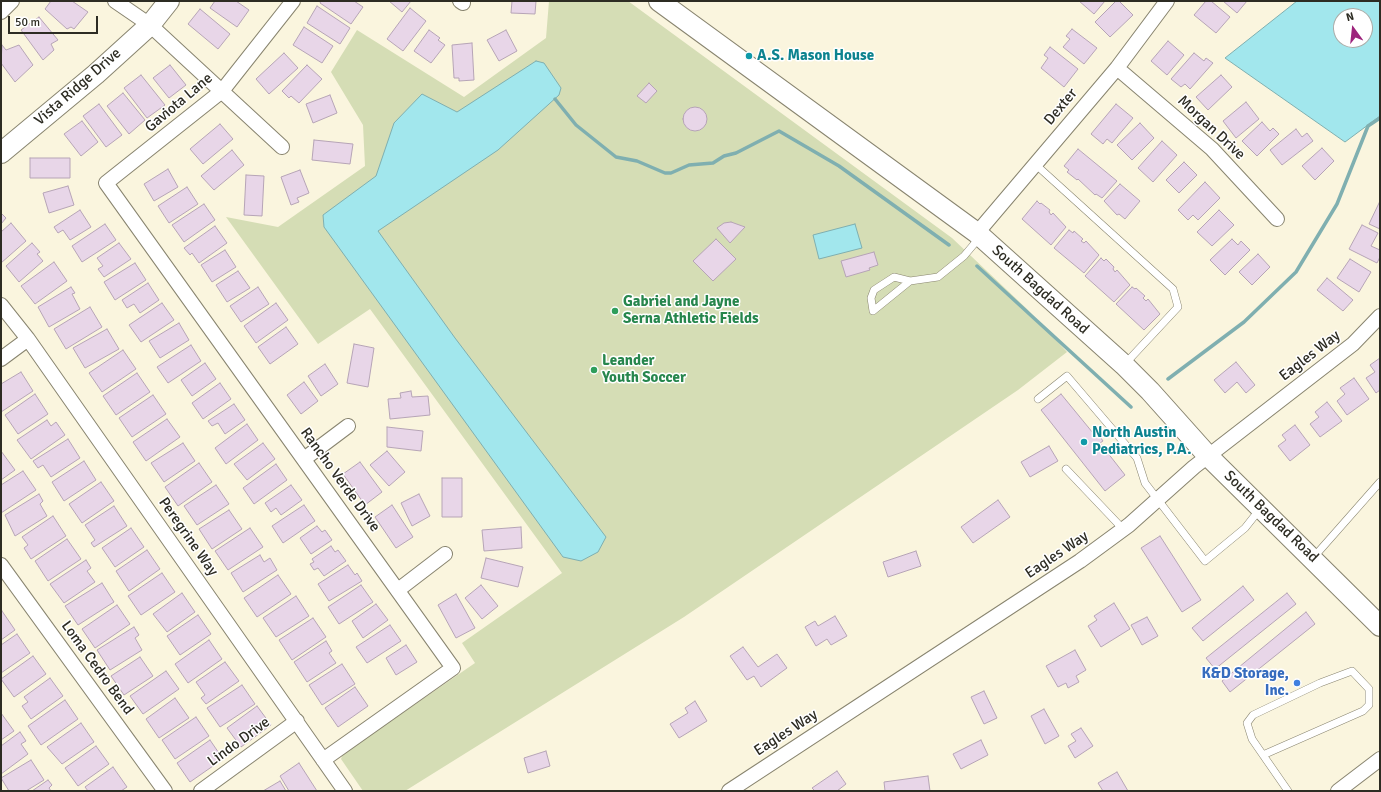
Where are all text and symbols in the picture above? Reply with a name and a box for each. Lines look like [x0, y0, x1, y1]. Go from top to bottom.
scale bar [10, 8, 100, 34]
north arrow [1333, 8, 1373, 48]
text: N [1345, 10, 1355, 24]
text: 50 m [15, 15, 40, 30]
street label: Vista Ridge Drive [31, 45, 125, 129]
place label: A.S. Mason House [757, 47, 874, 65]
marker: A.S. Mason House [744, 51, 754, 61]
street label: Gaviota Lane [142, 70, 216, 136]
street label: Dexter [1041, 85, 1081, 129]
street label: Morgan Drive [1173, 92, 1249, 164]
street label: South Bagdad Road [988, 242, 1092, 338]
place label: Gabriel and Jayne Serna Athletic Fields [623, 293, 759, 328]
marker: Gabriel and Jayne Serna Athletic Fields [610, 306, 620, 316]
street label: Eagles Way [1276, 327, 1344, 385]
place label: Leander Youth Soccer [602, 352, 686, 387]
marker: Leander Youth Soccer [589, 365, 599, 375]
place label: North Austin Pediatrics, P.A. [1092, 424, 1192, 459]
street label: Rancho Verde Drive [296, 425, 384, 535]
marker: North Austin Pediatrics, P.A. [1079, 437, 1089, 447]
street label: South Bagdad Road [1220, 467, 1322, 567]
street label: Peregrine Way [154, 494, 222, 580]
street label: Eagles Way [1022, 527, 1092, 583]
street label: Loma Cedro Bend [57, 618, 137, 718]
place label: K&D Storage, Inc. [1201, 665, 1289, 700]
marker: K&D Storage, Inc. [1292, 678, 1302, 688]
street label: Eagles Way [751, 706, 821, 760]
street label: Lindo Drive [204, 713, 274, 771]

